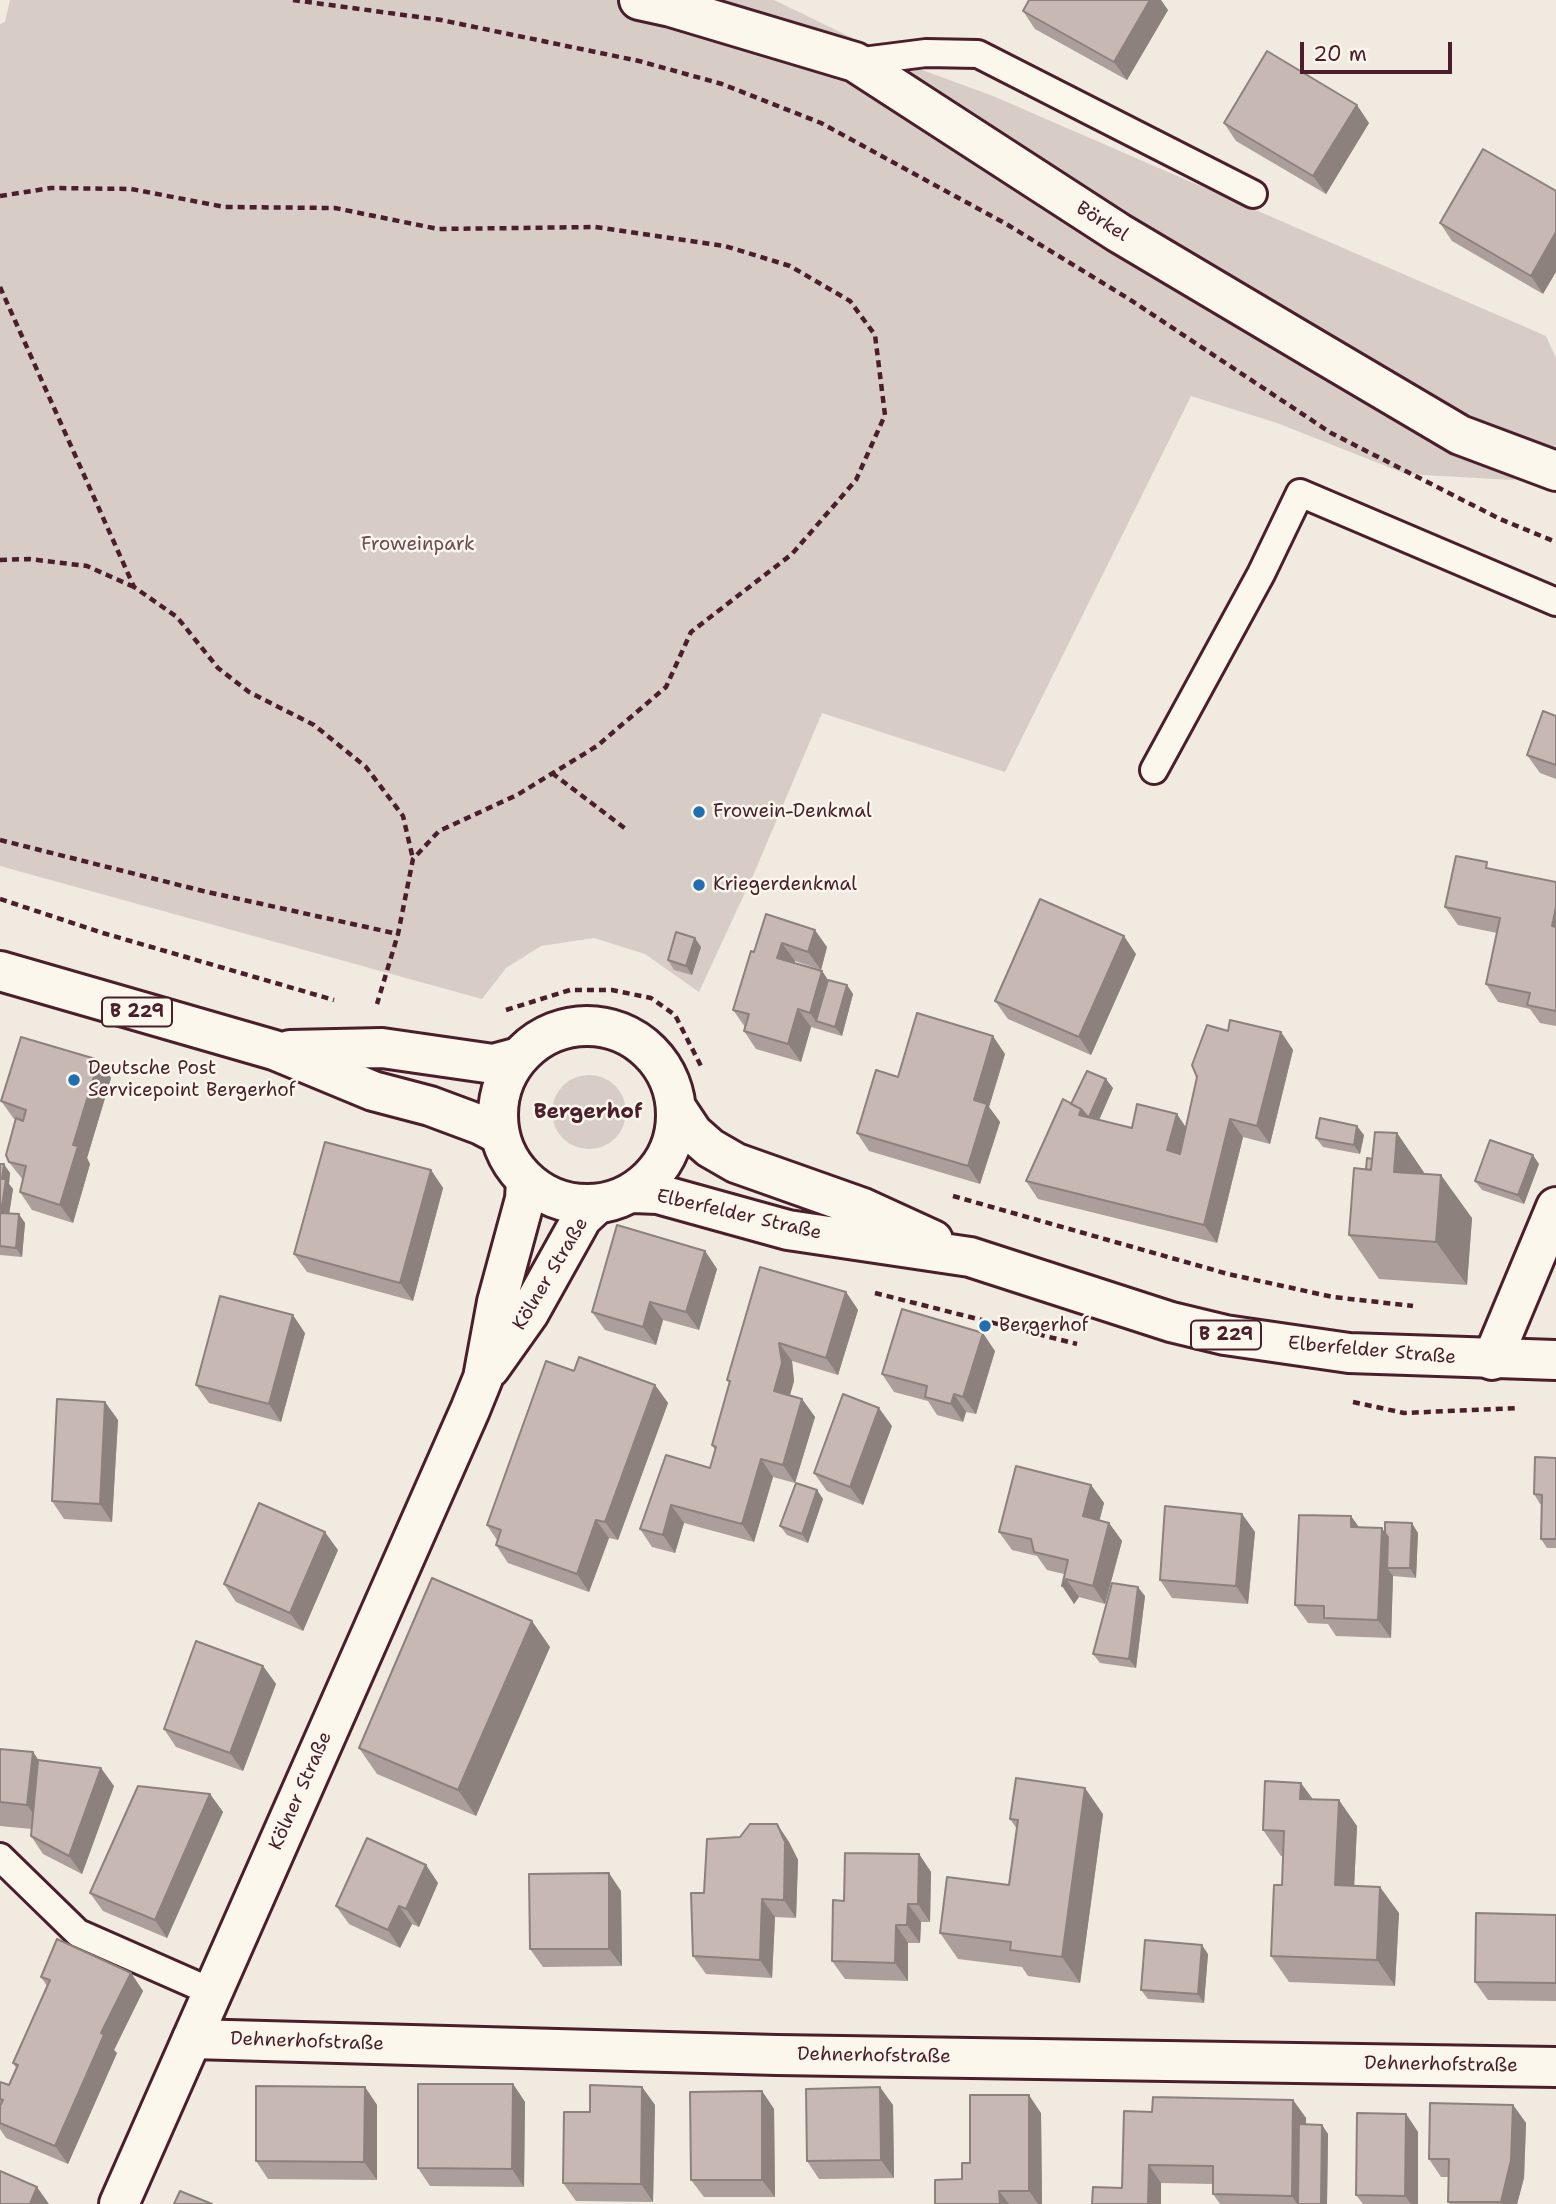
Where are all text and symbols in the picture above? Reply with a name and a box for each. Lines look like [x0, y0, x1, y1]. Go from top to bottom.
scale bar [1304, 28, 1456, 72]
text: 20 m [1313, 40, 1367, 68]
street label: Börkel [1072, 197, 1132, 247]
park label: Froweinpark [361, 534, 475, 556]
place label: Frowein-Denkmal [713, 801, 872, 823]
marker: Frowein-Denkmal [691, 804, 707, 820]
place label: Kriegerdenkmal [713, 874, 857, 896]
marker: Kriegerdenkmal [691, 877, 707, 893]
road number: B 229 [102, 998, 172, 1027]
place label: Deutsche Post Servicepoint Bergerhof [88, 1058, 296, 1102]
marker: Deutsche Post Servicepoint Bergerhof [66, 1072, 82, 1088]
district label: Bergerhof [534, 1100, 642, 1126]
street label: Elberfelder Straße [654, 1185, 824, 1245]
street label: Kölner Straße [508, 1214, 594, 1334]
place label: Bergerhof [999, 1315, 1089, 1337]
marker: Bergerhof [977, 1318, 993, 1334]
road number: B 229 [1191, 1320, 1261, 1350]
street label: Elberfelder Straße [1287, 1332, 1457, 1370]
street label: Kölner Straße [265, 1728, 337, 1854]
street label: Dehnerhofstraße [230, 2028, 384, 2056]
street label: Dehnerhofstraße [797, 2043, 951, 2069]
street label: Dehnerhofstraße [1364, 2052, 1518, 2078]

